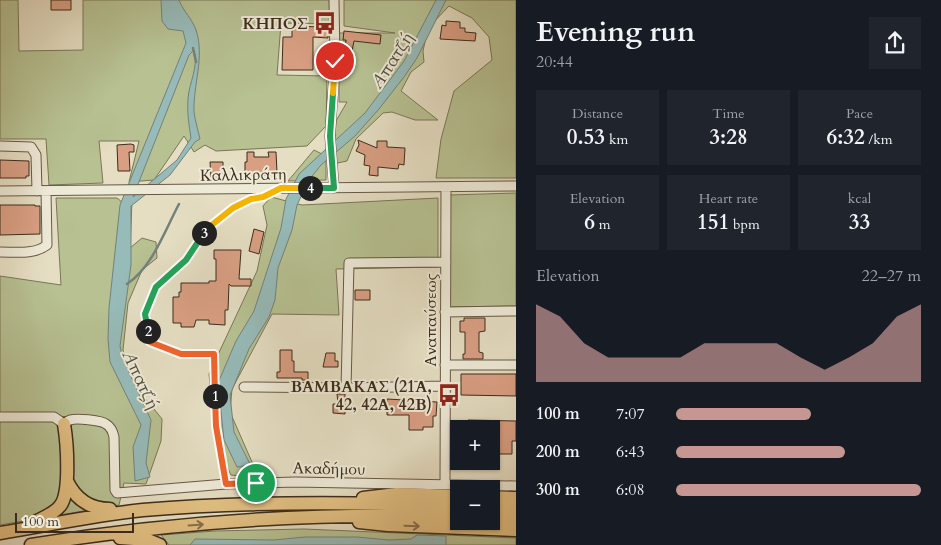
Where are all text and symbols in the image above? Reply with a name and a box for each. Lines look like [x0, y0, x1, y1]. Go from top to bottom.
bus stop icon: ΚΗΠΟΣ [312, 10, 338, 36]
place label: ΚΗΠΟΣ [243, 13, 308, 35]
text: Evening run [536, 13, 695, 51]
button: share [869, 17, 921, 69]
water label: Απατζή [364, 27, 420, 95]
pin [314, 40, 356, 82]
icon: check [321, 47, 349, 75]
text: 20:44 [536, 51, 573, 73]
text: Distance [572, 104, 623, 123]
text: Time [712, 104, 745, 123]
text: Pace [846, 104, 873, 123]
text: 0.53 [567, 123, 605, 152]
text: 3:28 [709, 123, 748, 152]
text: 6:32 [826, 123, 865, 152]
text: km [605, 130, 628, 149]
text: /km [865, 130, 893, 149]
street label: Καλλικράτη [200, 163, 286, 187]
pin: 4 [298, 176, 322, 200]
text: 4 [307, 179, 314, 198]
text: Elevation [570, 189, 625, 208]
text: Heart rate [699, 189, 758, 208]
text: kcal [848, 189, 871, 208]
text: 6 [584, 208, 595, 237]
text: 151 [697, 208, 729, 237]
text: 33 [849, 208, 870, 237]
text: m [595, 215, 611, 234]
text: bpm [729, 215, 760, 234]
pin: 3 [192, 220, 216, 246]
text: 3 [201, 224, 208, 243]
text: Elevation [536, 265, 600, 287]
text: 22–27 m [862, 265, 921, 287]
street label: Αναπαύσεως [420, 273, 442, 367]
pin: 2 [136, 318, 160, 344]
text: 2 [145, 322, 152, 341]
water label: Απατζή [115, 345, 165, 414]
place label: ΒΑΜΒΑΚΑΣ (21Α, 42, 42Α, 42Β) [290, 376, 432, 416]
bus stop icon: ΒΑΜΒΑΚΑΣ (21Α, 42, 42Α, 42Β) [436, 382, 462, 408]
pin: 1 [202, 384, 228, 408]
text: 1 [212, 387, 219, 406]
text: 100 m [536, 403, 580, 425]
text: 7:07 [616, 403, 645, 425]
map controls [450, 420, 500, 530]
button: + [450, 420, 500, 470]
text: 200 m [536, 441, 580, 463]
text: 6:43 [616, 441, 645, 463]
street label: Ακαδήμου [292, 457, 366, 481]
pin [235, 462, 277, 504]
icon: arrive [242, 469, 270, 497]
text: 300 m [536, 479, 580, 501]
text: 6:08 [616, 479, 645, 501]
button: − [450, 480, 500, 530]
scale bar [15, 510, 134, 533]
text: 100 m [22, 512, 59, 531]
one-way arrow [187, 520, 203, 529]
one-way arrow [404, 521, 420, 531]

